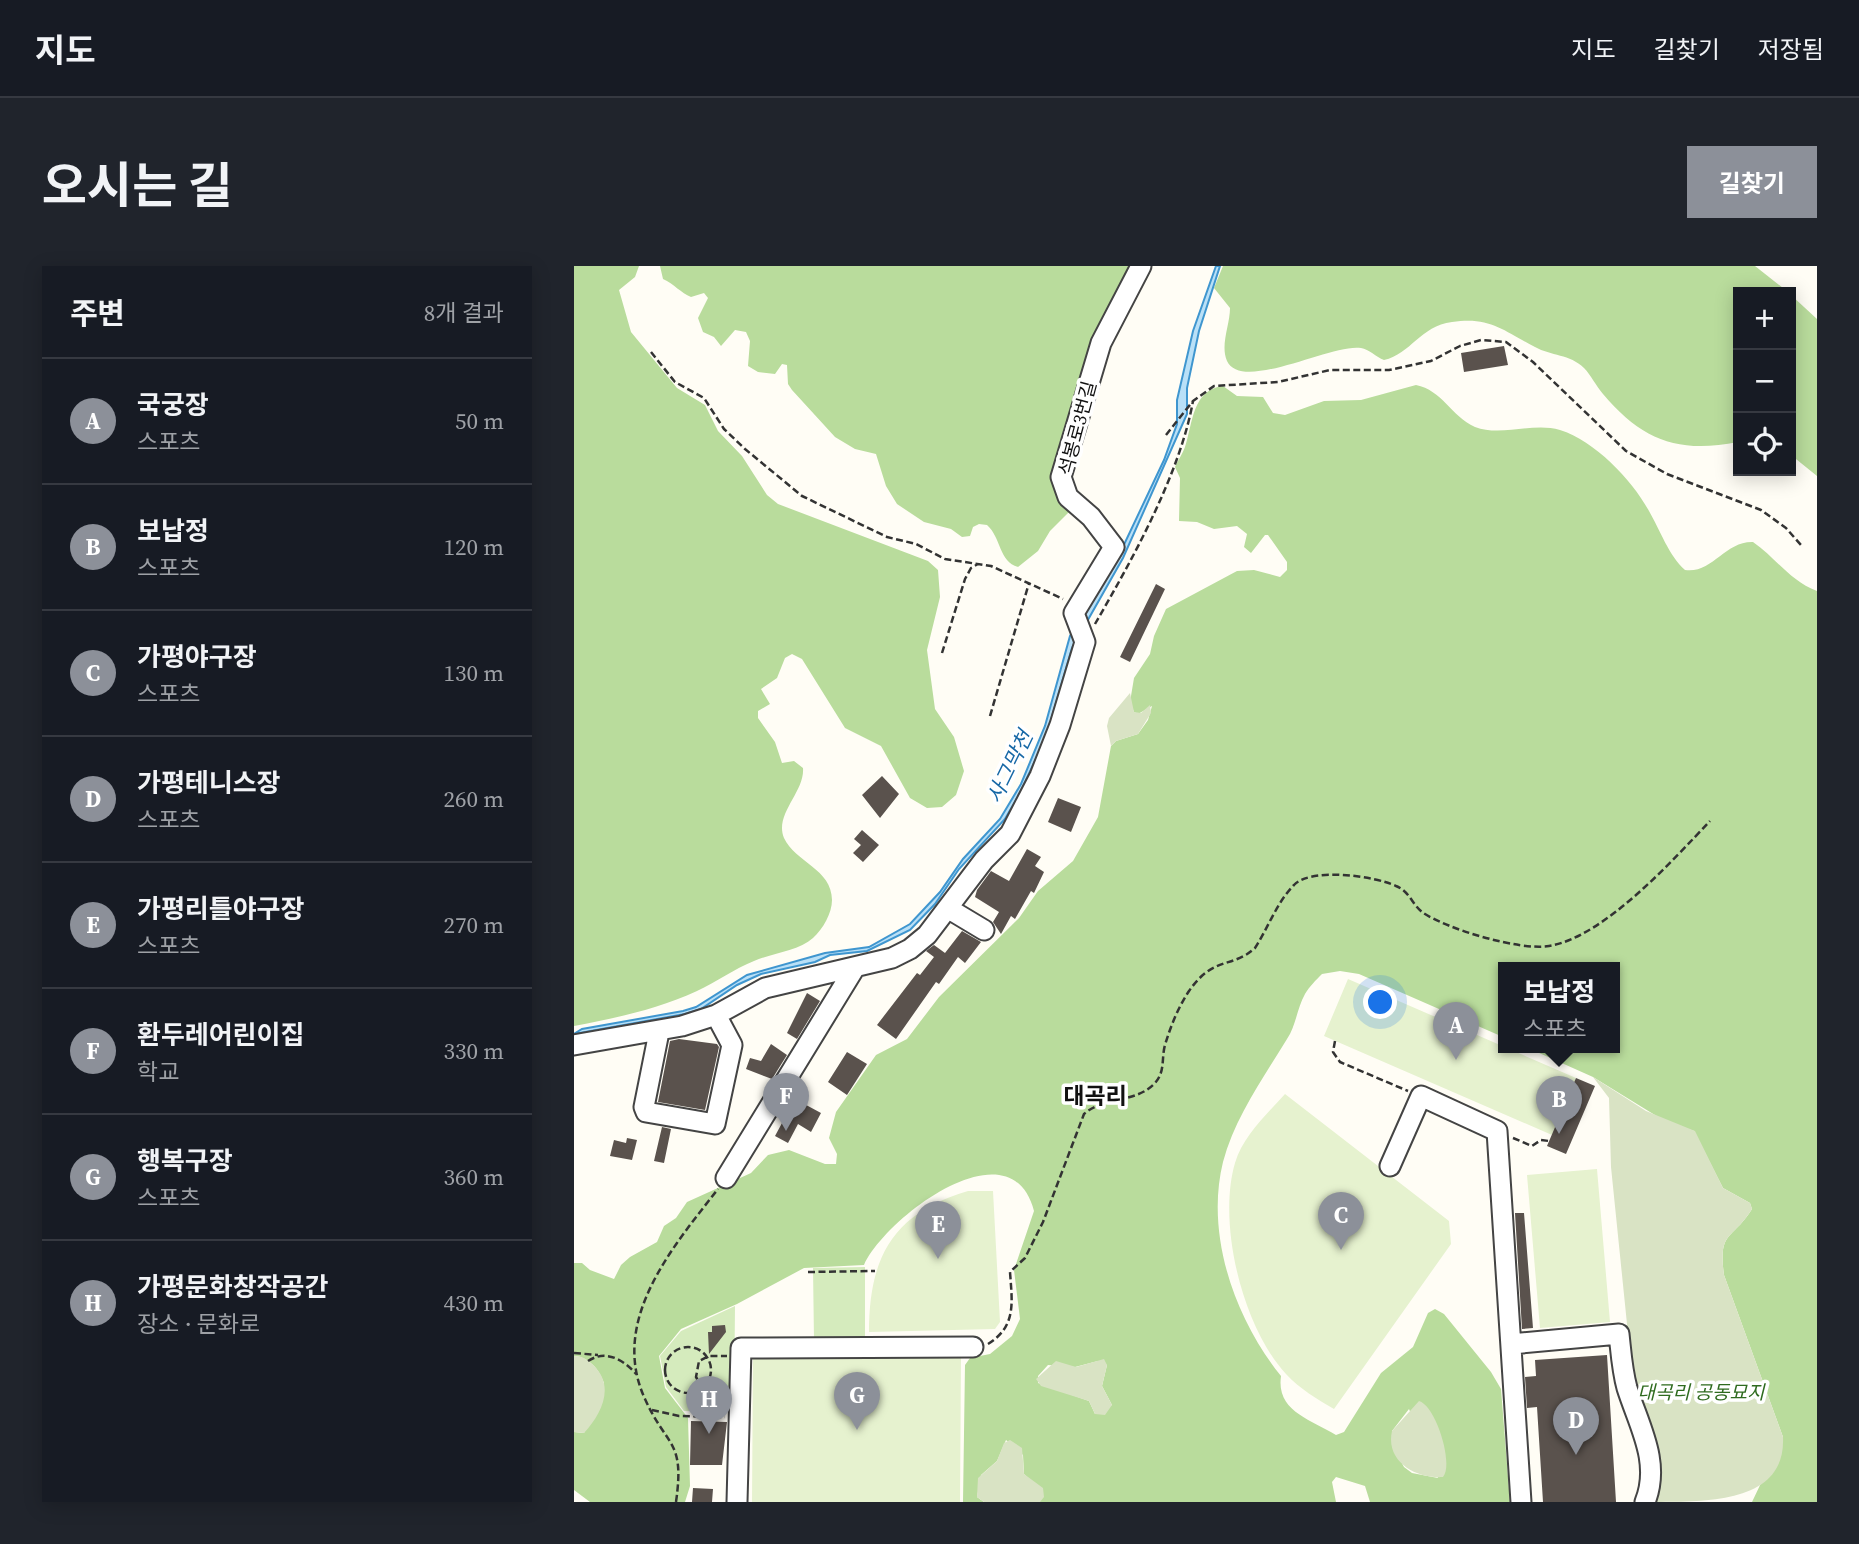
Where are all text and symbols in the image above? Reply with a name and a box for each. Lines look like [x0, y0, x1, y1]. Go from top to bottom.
text: 지도 [35, 28, 96, 73]
text: 지도 [1571, 33, 1616, 66]
text: 길찾기 [1654, 33, 1720, 66]
text: 저장됨 [1758, 33, 1824, 66]
button: 길찾기 [1687, 146, 1817, 218]
text: 오시는 길 [42, 152, 233, 219]
map controls [1733, 287, 1796, 476]
button: + [1733, 287, 1796, 350]
text: 주변 [70, 293, 125, 334]
text: 8개 결과 [424, 297, 504, 329]
button: − [1733, 350, 1796, 413]
street label: 석봉로3번길 [1052, 378, 1102, 478]
text: 국궁장 [137, 387, 209, 423]
text: A [85, 405, 101, 437]
text: 50 m [455, 405, 504, 437]
button: locate [1733, 413, 1796, 476]
text: 스포츠 [137, 426, 200, 458]
text: 보납정 [137, 513, 209, 549]
text: B [86, 531, 100, 563]
text: 120 m [443, 531, 504, 563]
text: 스포츠 [137, 552, 200, 584]
text: 가평야구장 [137, 639, 257, 675]
text: C [86, 657, 100, 689]
text: 130 m [443, 657, 504, 689]
text: 스포츠 [137, 678, 200, 710]
water label: 사그막천 [980, 723, 1041, 808]
text: 가평테니스장 [137, 765, 281, 801]
text: D [85, 783, 101, 815]
text: 260 m [443, 783, 504, 815]
text: 스포츠 [137, 804, 200, 836]
text: 가평리틀야구장 [137, 891, 304, 927]
text: E [86, 909, 100, 941]
text: 270 m [443, 909, 504, 941]
text: 스포츠 [137, 930, 200, 962]
popup [1498, 962, 1620, 1053]
text: 보납정 [1523, 974, 1595, 1010]
your location [1363, 985, 1397, 1019]
pin: A [1433, 1002, 1479, 1060]
text: 스포츠 [1523, 1013, 1587, 1045]
text: 환두레어린이집 [137, 1017, 304, 1053]
text: F [86, 1035, 100, 1067]
text: 330 m [443, 1035, 504, 1067]
text: 학교 [137, 1056, 179, 1088]
pin: F [763, 1073, 809, 1131]
pin: B [1536, 1076, 1582, 1134]
district label: 대곡리 [1063, 1080, 1127, 1112]
text: 행복구장 [137, 1143, 233, 1179]
text: G [85, 1161, 101, 1193]
text: 360 m [443, 1161, 504, 1193]
text: 스포츠 [137, 1182, 200, 1214]
pin: C [1318, 1192, 1364, 1250]
pin: E [915, 1201, 961, 1259]
text: 가평문화창작공간 [137, 1269, 328, 1305]
text: H [84, 1287, 102, 1319]
text: 430 m [443, 1287, 504, 1319]
text: 장소 · 문화로 [137, 1308, 260, 1340]
pin: G [834, 1372, 880, 1430]
pin: H [686, 1376, 732, 1434]
park label: 대곡리 공동묘지 [1638, 1379, 1766, 1405]
pin: D [1553, 1397, 1599, 1455]

